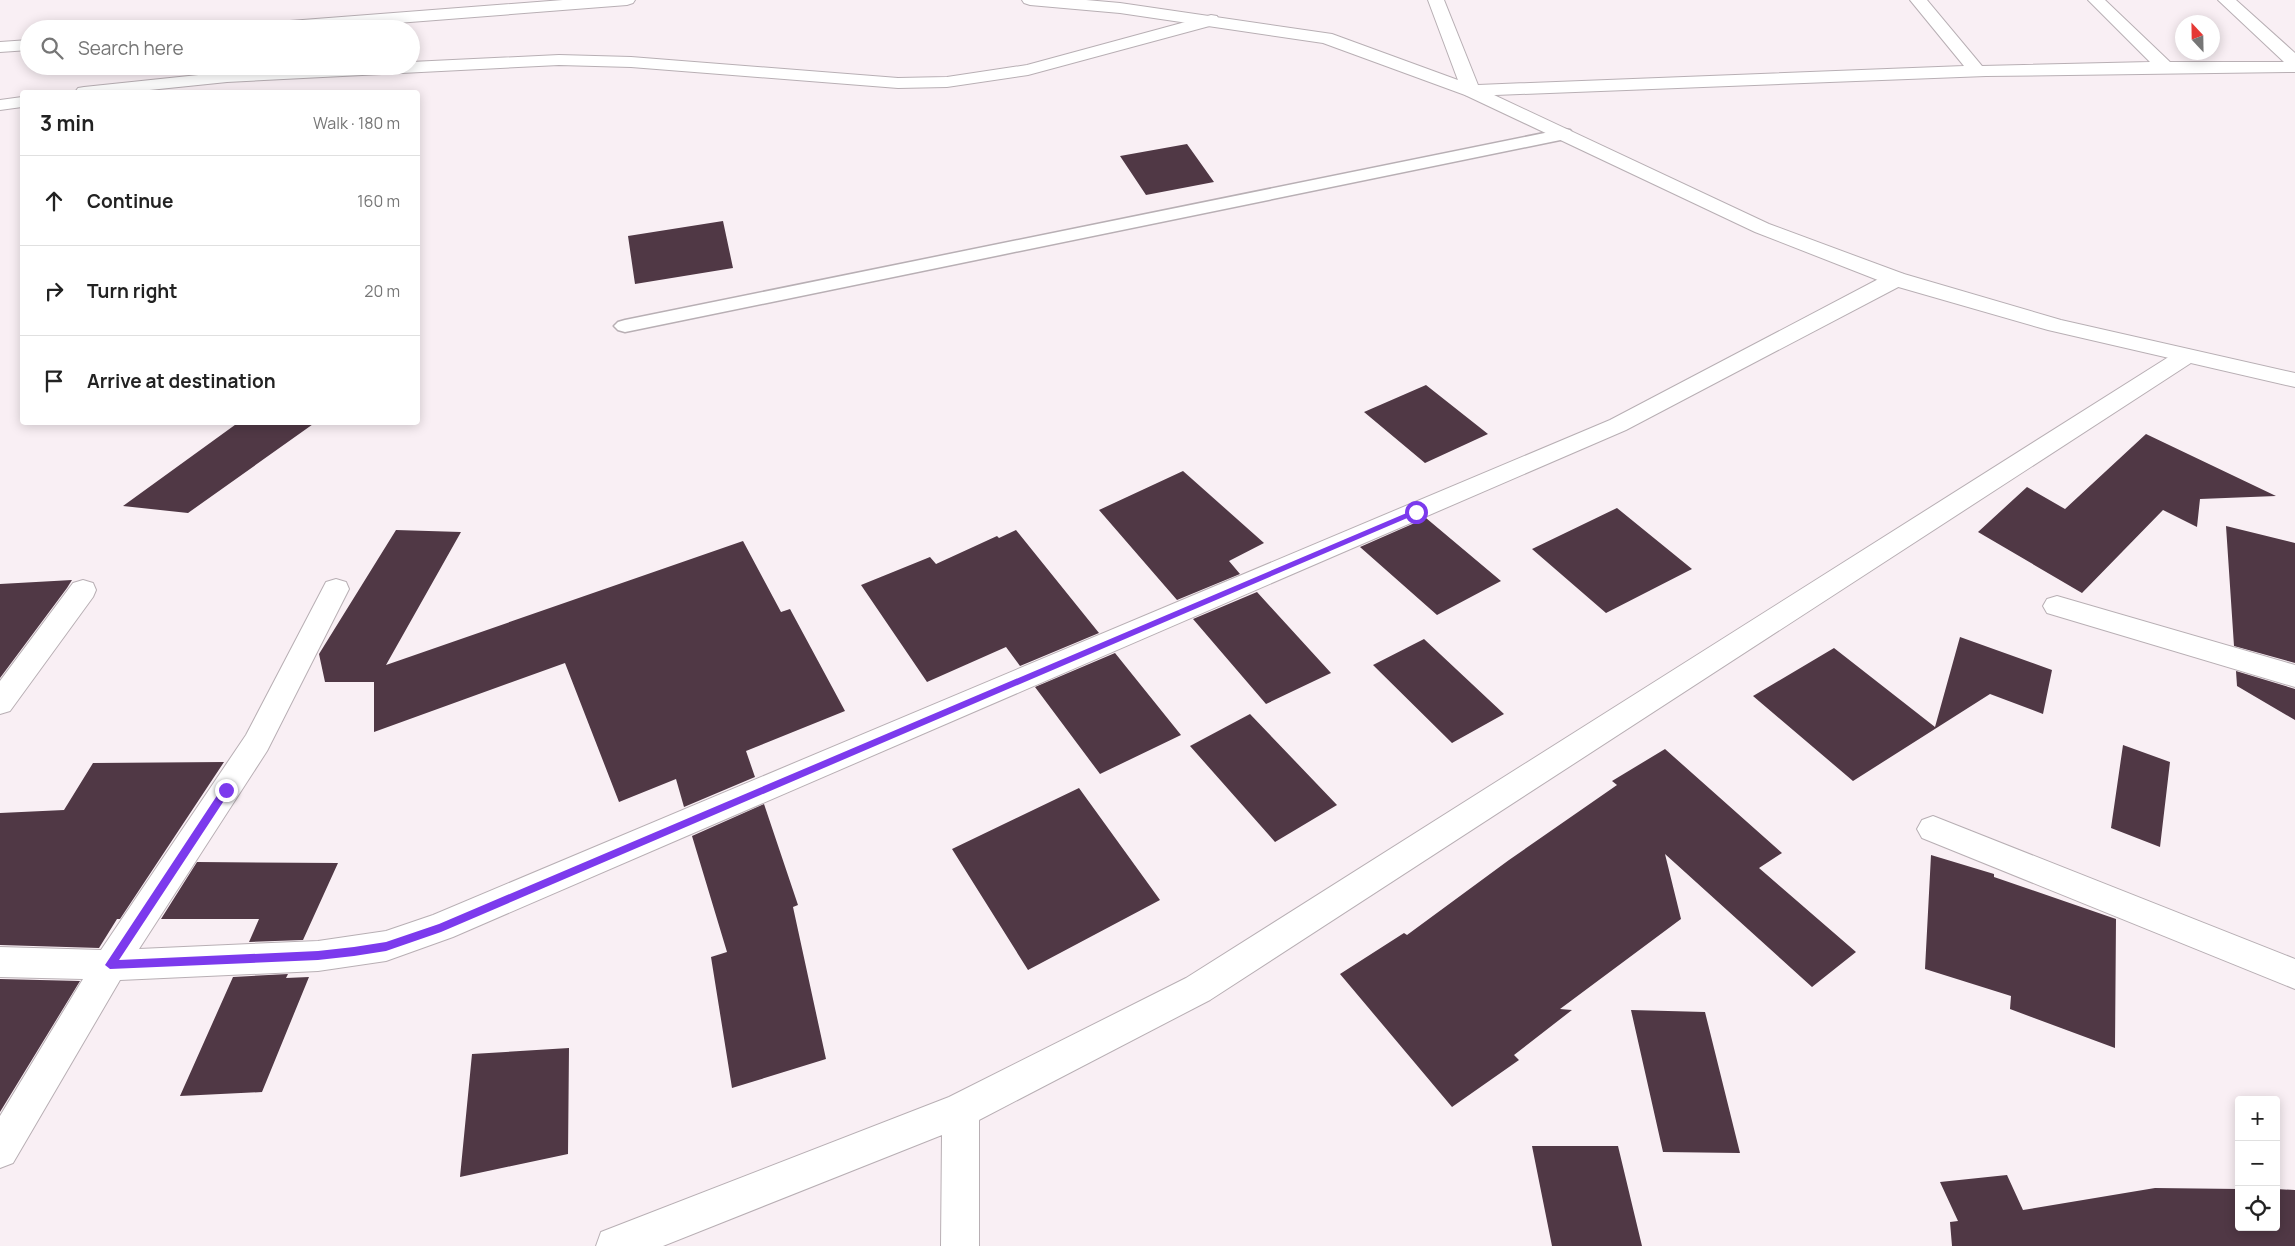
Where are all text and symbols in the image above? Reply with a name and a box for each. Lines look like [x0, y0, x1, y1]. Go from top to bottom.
north arrow [2175, 15, 2220, 60]
search box [20, 20, 420, 75]
icon: search [38, 34, 66, 62]
text: Search here [78, 35, 184, 61]
text: 3 min [40, 109, 94, 137]
text: Walk · 180 m [313, 112, 400, 134]
icon: ahead [40, 187, 68, 215]
text: Continue [87, 188, 173, 214]
text: 160 m [357, 190, 400, 212]
icon: right [40, 277, 68, 305]
text: Turn right [87, 278, 177, 304]
text: 20 m [364, 280, 400, 302]
icon: arrive [40, 367, 68, 395]
text: Arrive at destination [87, 368, 276, 394]
route start [1405, 501, 1428, 524]
route end [215, 779, 238, 802]
map controls [2235, 1096, 2280, 1231]
button: + [2235, 1096, 2280, 1141]
button: − [2235, 1141, 2280, 1186]
button: locate [2235, 1186, 2280, 1231]

